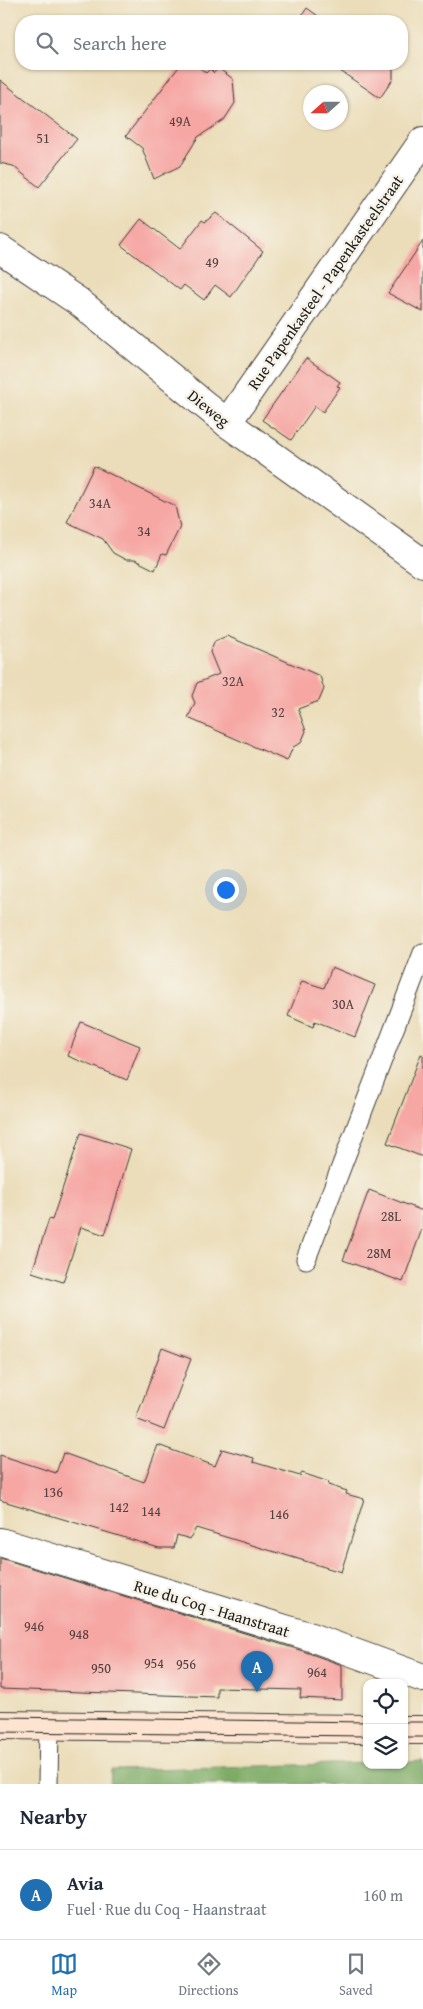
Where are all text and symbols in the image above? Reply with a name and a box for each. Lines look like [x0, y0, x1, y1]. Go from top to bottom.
search box [15, 15, 408, 70]
icon: search [33, 29, 61, 57]
text: Search here [73, 29, 167, 57]
north arrow [303, 85, 348, 130]
house number: 49A [169, 111, 191, 131]
house number: 51 [36, 128, 50, 148]
street label: Rue Papenkasteel - Papenkasteelstraat [241, 169, 409, 394]
house number: 49 [205, 252, 219, 272]
street label: Dieweg [183, 383, 235, 433]
house number: 34A [89, 493, 111, 513]
house number: 34 [137, 521, 151, 541]
house number: 32A [222, 671, 244, 691]
house number: 32 [271, 702, 285, 722]
your location [213, 877, 239, 903]
house number: 30A [332, 994, 354, 1014]
house number: 28L [381, 1206, 401, 1226]
house number: 28M [367, 1243, 391, 1263]
house number: 136 [43, 1482, 63, 1502]
house number: 142 [109, 1497, 129, 1517]
house number: 144 [141, 1501, 161, 1521]
house number: 146 [269, 1504, 289, 1524]
street label: Rue du Coq - Haanstraat [131, 1573, 293, 1643]
house number: 946 [24, 1616, 44, 1636]
house number: 948 [69, 1624, 89, 1644]
pin: A [241, 1651, 273, 1692]
house number: 954 [144, 1653, 164, 1673]
house number: 956 [176, 1654, 196, 1674]
house number: 950 [91, 1658, 111, 1678]
house number: 964 [307, 1662, 327, 1682]
map controls [363, 1679, 408, 1769]
button: locate [363, 1679, 408, 1724]
button: layers [363, 1724, 408, 1769]
text: Nearby [20, 1801, 87, 1832]
text: Avia [67, 1869, 104, 1897]
text: A [31, 1883, 41, 1907]
text: 160 m [363, 1883, 403, 1907]
text: Fuel · Rue du Coq - Haanstraat [67, 1897, 267, 1921]
tab: Map [50, 1950, 78, 2000]
tab: Directions [178, 1950, 239, 2000]
tab: Saved [339, 1950, 373, 2000]

